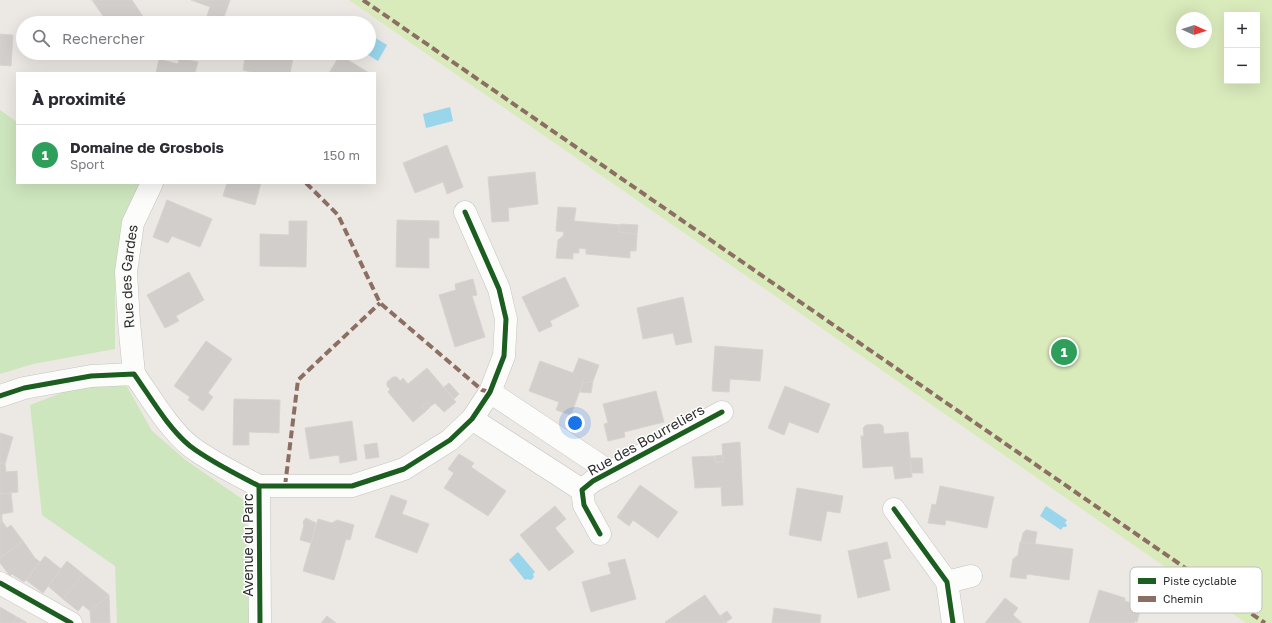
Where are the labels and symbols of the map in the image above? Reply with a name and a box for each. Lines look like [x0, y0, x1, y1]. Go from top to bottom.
north arrow [1176, 12, 1212, 48]
street label: Rue des Gardes [117, 223, 141, 329]
pin: 1 [1051, 337, 1077, 367]
street label: Rue des Bourreliers [584, 400, 707, 479]
your location [565, 413, 585, 433]
street label: Avenue du Parc [239, 493, 256, 597]
legend [1130, 567, 1262, 613]
text: Piste cyclable [1163, 574, 1237, 587]
text: Chemin [1163, 592, 1203, 605]

